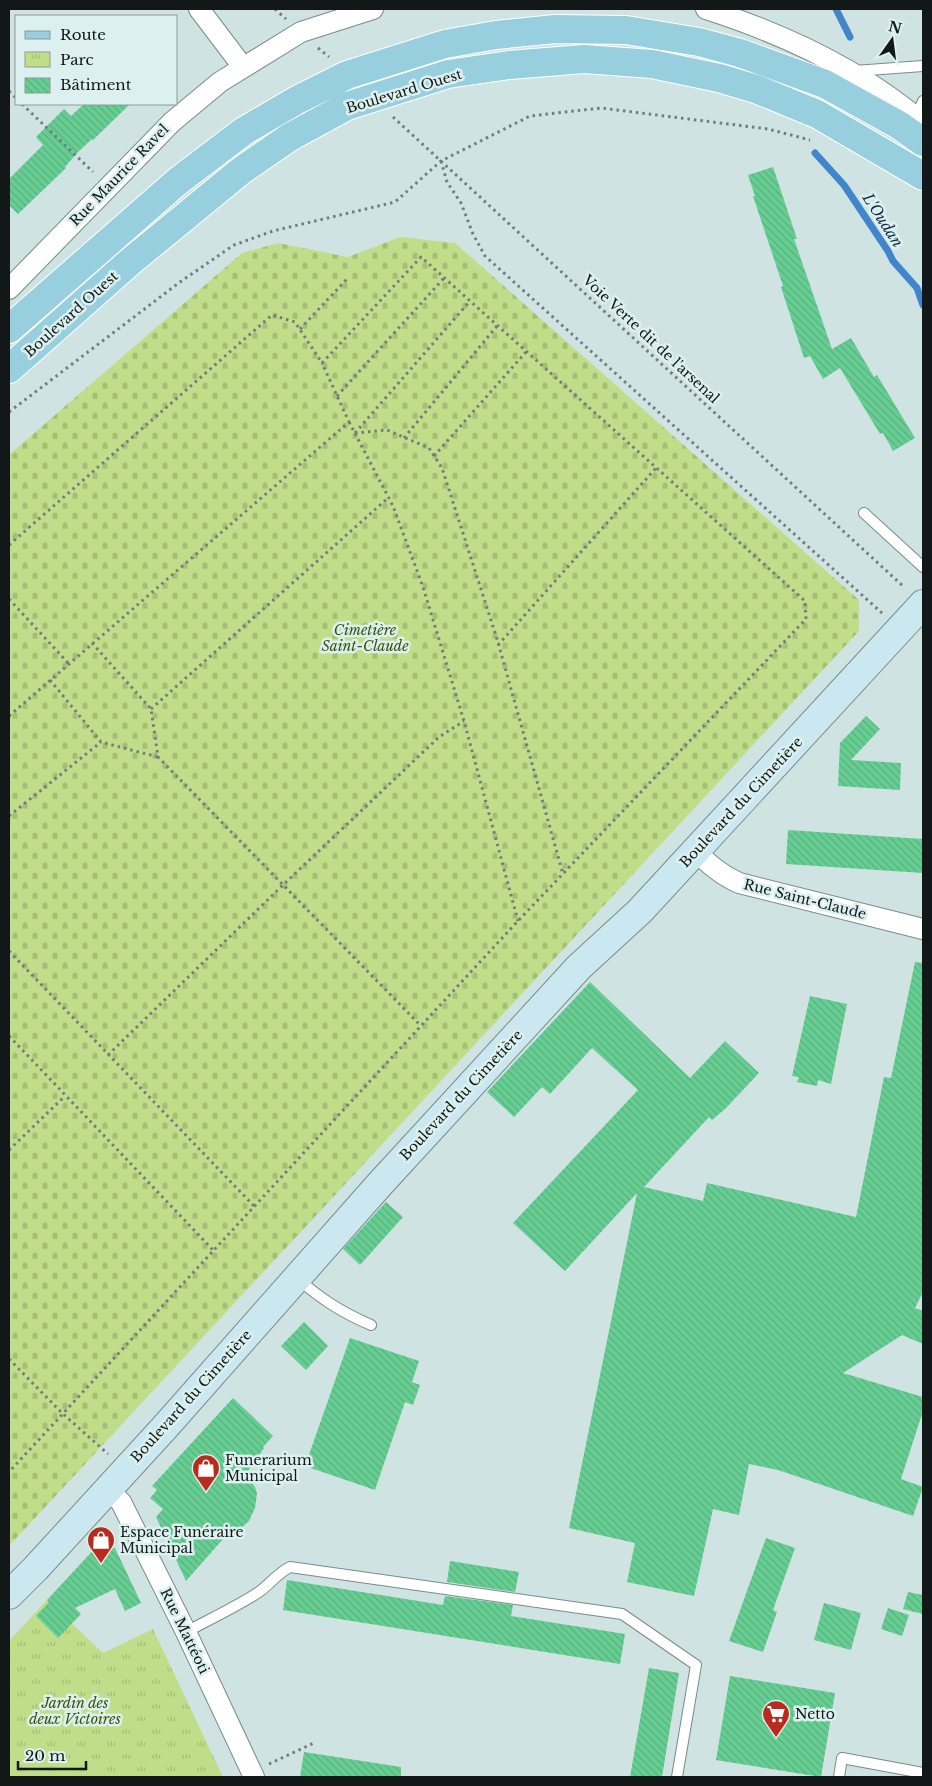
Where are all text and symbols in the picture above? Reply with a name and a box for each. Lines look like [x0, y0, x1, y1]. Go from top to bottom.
legend [15, 15, 178, 105]
north arrow [867, 15, 917, 65]
text: N [887, 17, 904, 38]
text: Route [60, 25, 106, 44]
text: Parc [60, 50, 93, 69]
street label: Boulevard Ouest [344, 65, 465, 117]
text: Bâtiment [60, 75, 132, 94]
street label: Rue Maurice Ravel [66, 120, 173, 230]
water label: L'Oudan [858, 189, 907, 251]
street label: Boulevard Ouest [20, 267, 122, 361]
street label: Voie Verte dit de l'arsenal [578, 270, 723, 407]
park label: Cimetière Saint-Claude [321, 621, 409, 655]
street label: Boulevard du Cimetière [676, 733, 806, 871]
street label: Rue Saint-Claude [742, 875, 868, 923]
street label: Boulevard du Cimetière [396, 1026, 526, 1164]
street label: Boulevard du Cimetière [127, 1326, 255, 1466]
place label: Funerarium Municipal [225, 1451, 312, 1485]
shop icon: Funerarium Municipal [191, 1453, 221, 1492]
place label: Espace Funéraire Municipal [120, 1523, 244, 1557]
shop icon: Espace Funéraire Municipal [86, 1525, 116, 1564]
street label: Rue Mattéoti [156, 1585, 214, 1677]
park label: Jardin des deux Victoires [29, 1694, 121, 1728]
supermarket icon: Netto [761, 1699, 791, 1738]
place label: Netto [795, 1705, 835, 1723]
scale bar [18, 1738, 85, 1770]
text: 20 m [25, 1746, 65, 1765]

